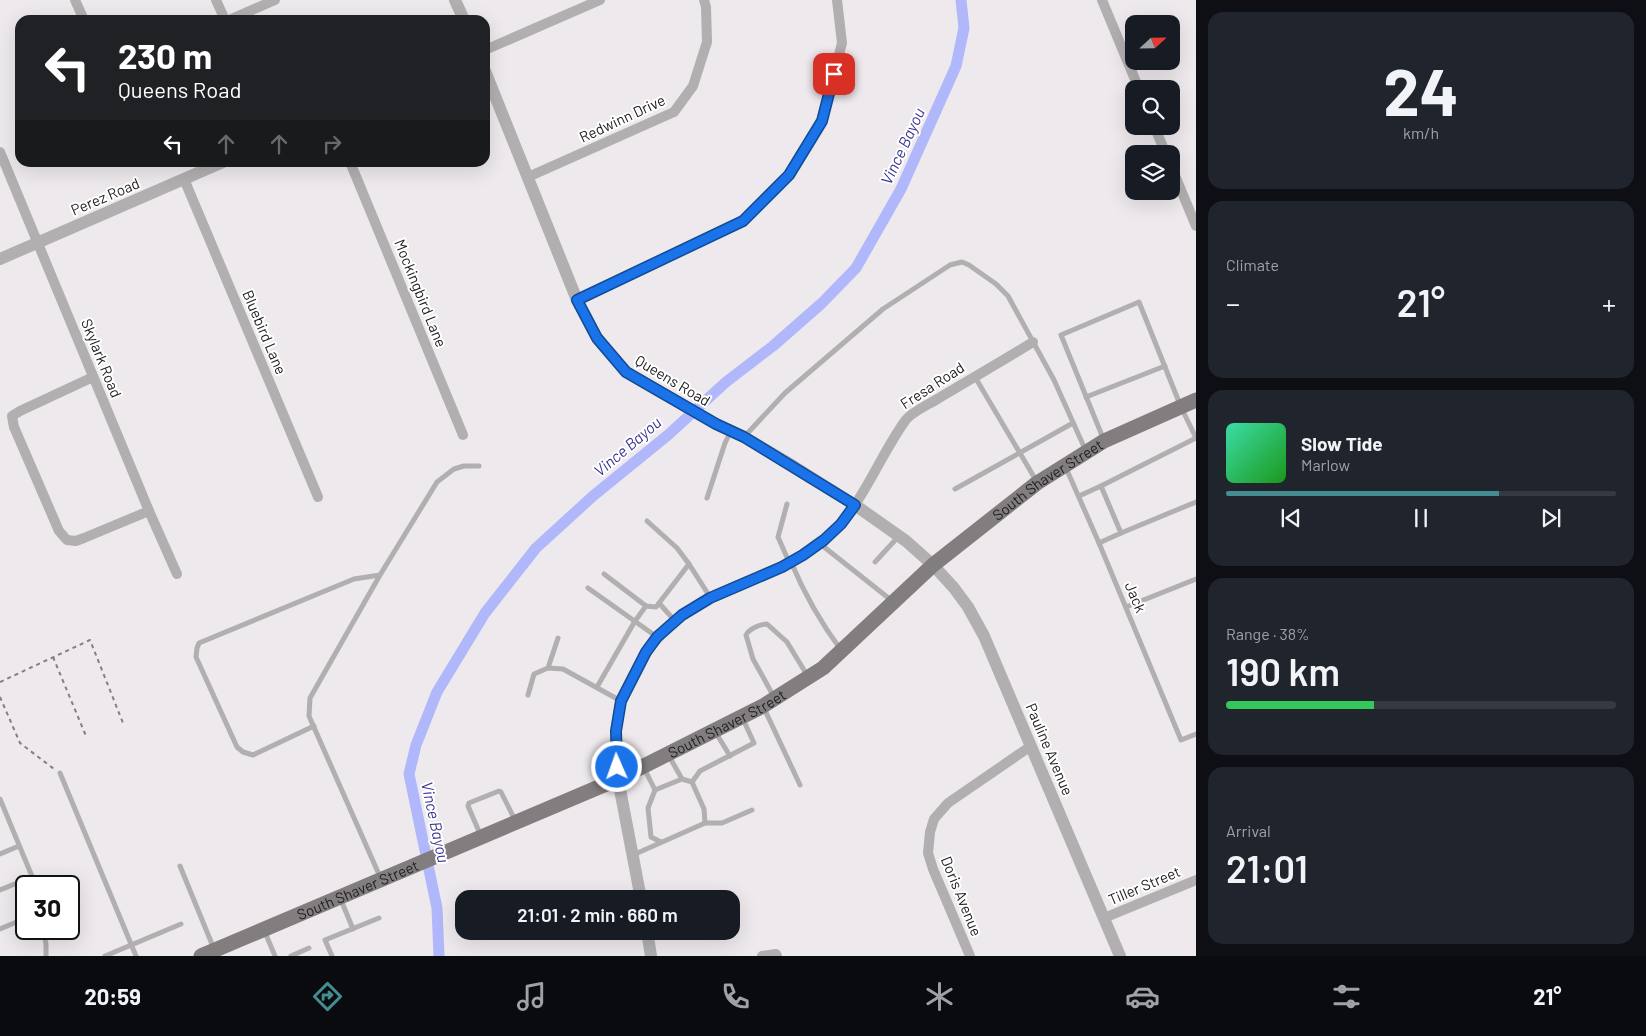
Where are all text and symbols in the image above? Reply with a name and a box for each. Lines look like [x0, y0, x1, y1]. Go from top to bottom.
north arrow [1125, 15, 1180, 70]
map controls [1125, 15, 1180, 200]
text: 230 m [118, 34, 212, 76]
icon: left [35, 35, 100, 100]
text: 24 [1383, 51, 1459, 129]
pin [813, 53, 855, 95]
icon: arrive [820, 60, 848, 88]
text: Queens Road [118, 76, 241, 102]
button: search [1125, 80, 1180, 135]
street label: Redwinn Drive [576, 90, 668, 146]
water label: Vince Bayou [876, 105, 928, 187]
text: km/h [1403, 123, 1439, 142]
icon: left [159, 130, 187, 158]
icon: ahead [212, 130, 240, 158]
icon: ahead [265, 130, 293, 158]
icon: right [318, 130, 346, 158]
button: layers [1125, 145, 1180, 200]
street label: Perez Road [68, 173, 142, 219]
street label: Mockingbird Lane [391, 236, 451, 350]
text: Climate [1226, 255, 1279, 274]
text: 21° [1397, 279, 1445, 325]
text: − [1226, 286, 1240, 320]
text: + [1602, 286, 1616, 320]
street label: Bluebird Lane [239, 287, 291, 377]
street label: Skylark Road [78, 316, 126, 400]
street label: Queens Road [632, 351, 714, 409]
street label: Fresa Road [897, 358, 967, 412]
water label: Vince Bayou [589, 412, 665, 480]
text: Slow Tide [1301, 432, 1383, 455]
street label: South Shaver Street [988, 435, 1106, 524]
text: Marlow [1301, 455, 1350, 474]
icon: previous [1277, 504, 1305, 532]
icon: pause [1407, 504, 1435, 532]
icon: next [1537, 504, 1565, 532]
street label: Jack [1122, 579, 1151, 616]
text: Range · 38% [1226, 624, 1310, 643]
text: 190 km [1226, 648, 1340, 694]
street label: South Shaver Street [665, 685, 789, 761]
street label: Pauline Avenue [1022, 700, 1078, 798]
position arrow [590, 740, 642, 792]
water label: Vince Bayou [418, 780, 454, 864]
text: Arrival [1226, 821, 1271, 840]
text: 21:01 [1226, 845, 1308, 891]
street label: Doris Avenue [938, 853, 986, 939]
street label: South Shaver Street [294, 856, 421, 923]
street label: Tiller Street [1105, 862, 1183, 908]
speed limit sign: 30 [15, 875, 80, 940]
text: 21:01 · 2 min · 660 m [517, 903, 678, 926]
icon: directions [310, 979, 345, 1014]
icon: music [514, 979, 549, 1014]
icon: phone [718, 979, 753, 1014]
icon: climate [922, 979, 957, 1014]
icon: car [1125, 979, 1160, 1014]
icon: filters [1329, 979, 1364, 1014]
text: 20:59 [84, 983, 141, 1009]
text: 21° [1533, 983, 1561, 1009]

